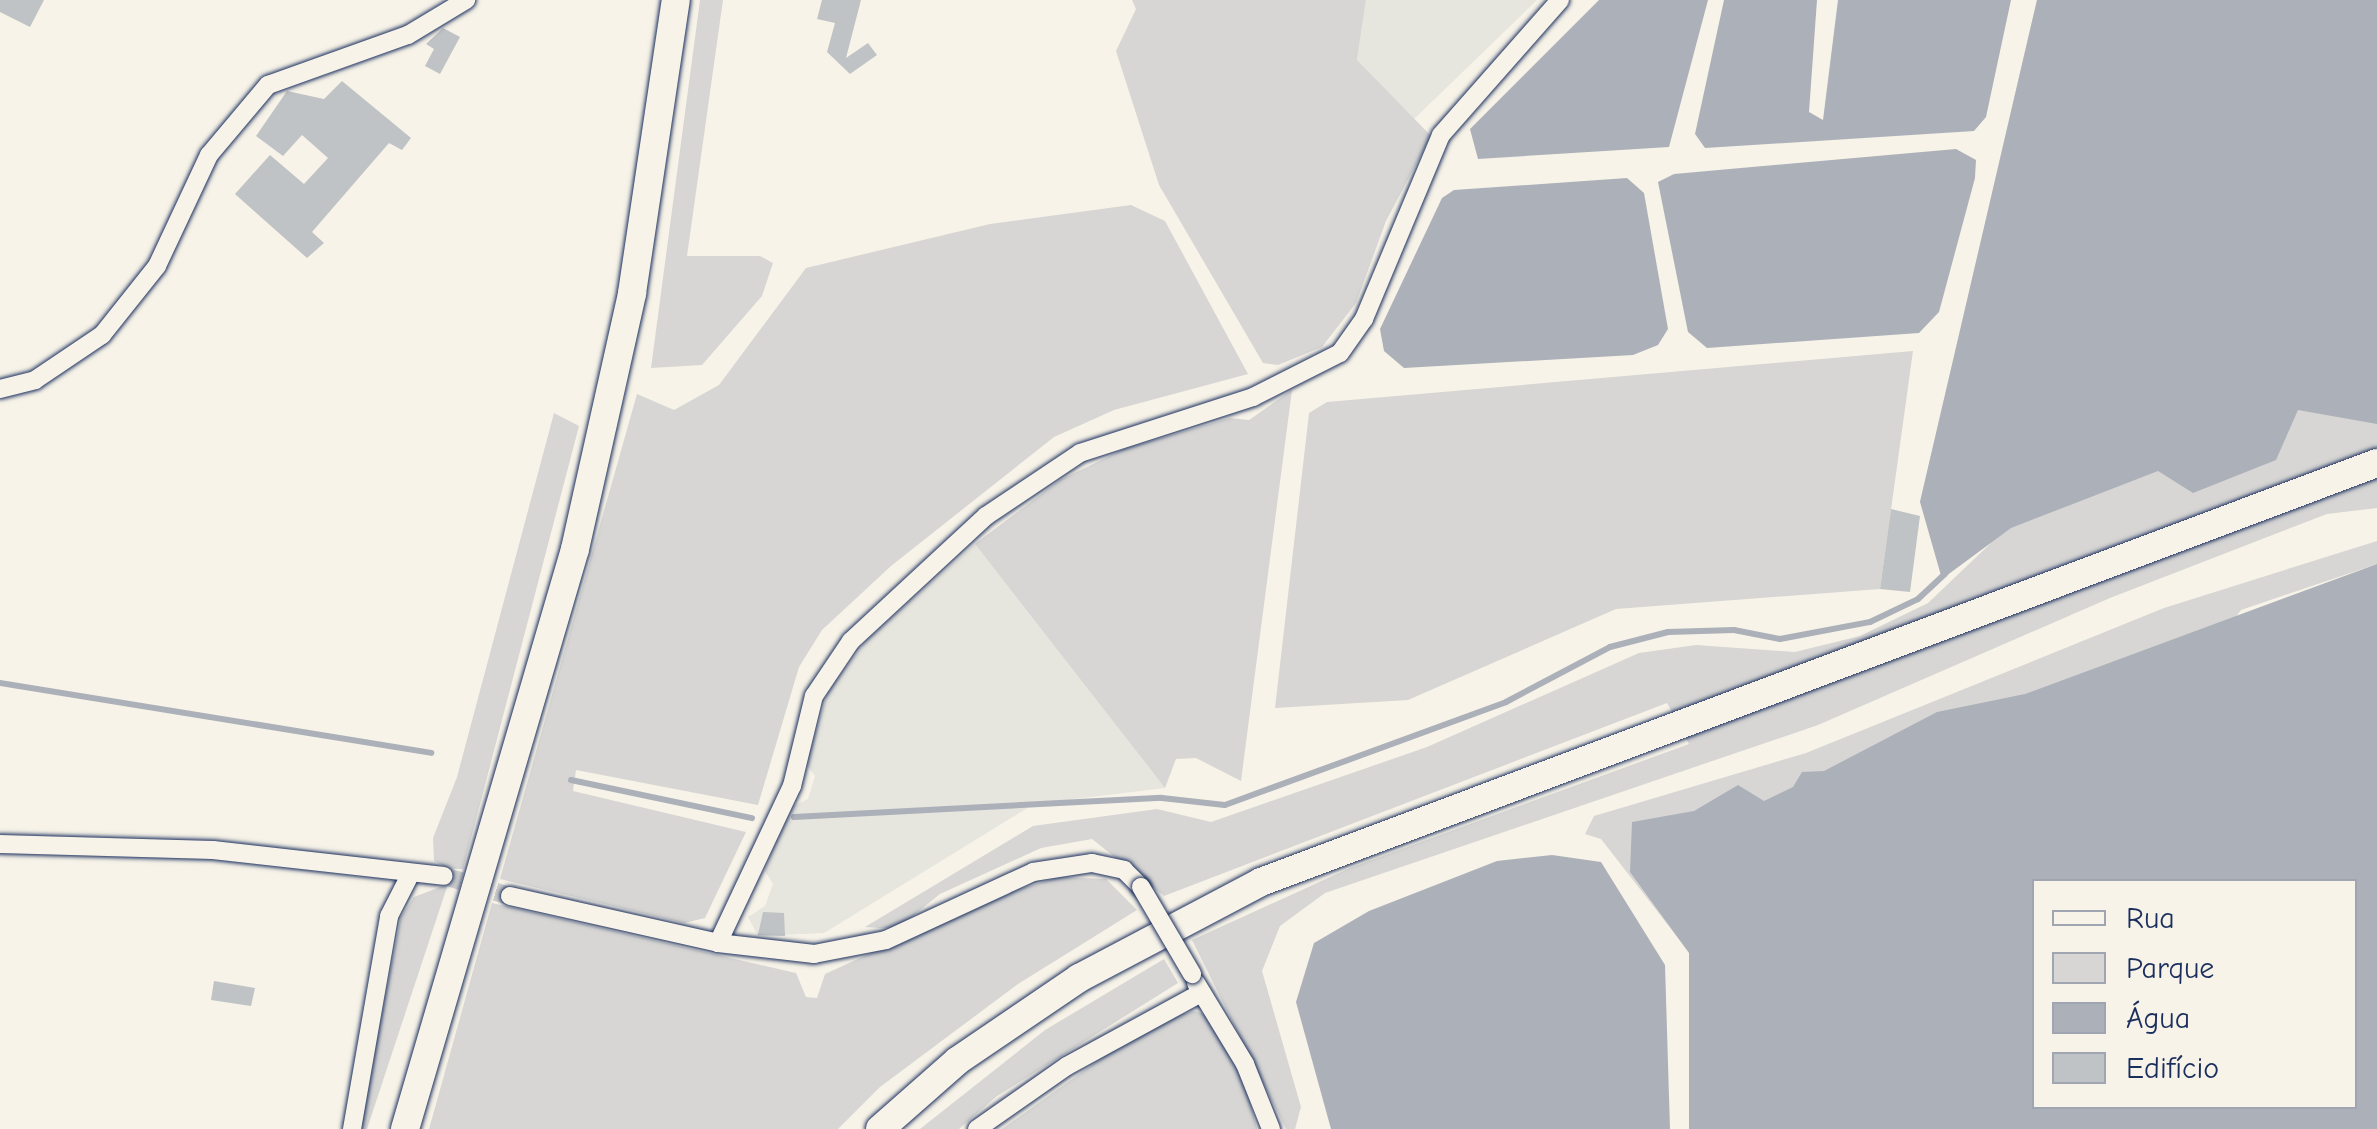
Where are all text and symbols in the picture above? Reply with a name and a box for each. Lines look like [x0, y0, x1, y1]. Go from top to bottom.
legend [2032, 879, 2357, 1109]
text: Rua [2126, 901, 2175, 936]
text: Parque [2126, 951, 2214, 986]
text: Água [2126, 1001, 2190, 1036]
text: Edifício [2126, 1051, 2219, 1086]

